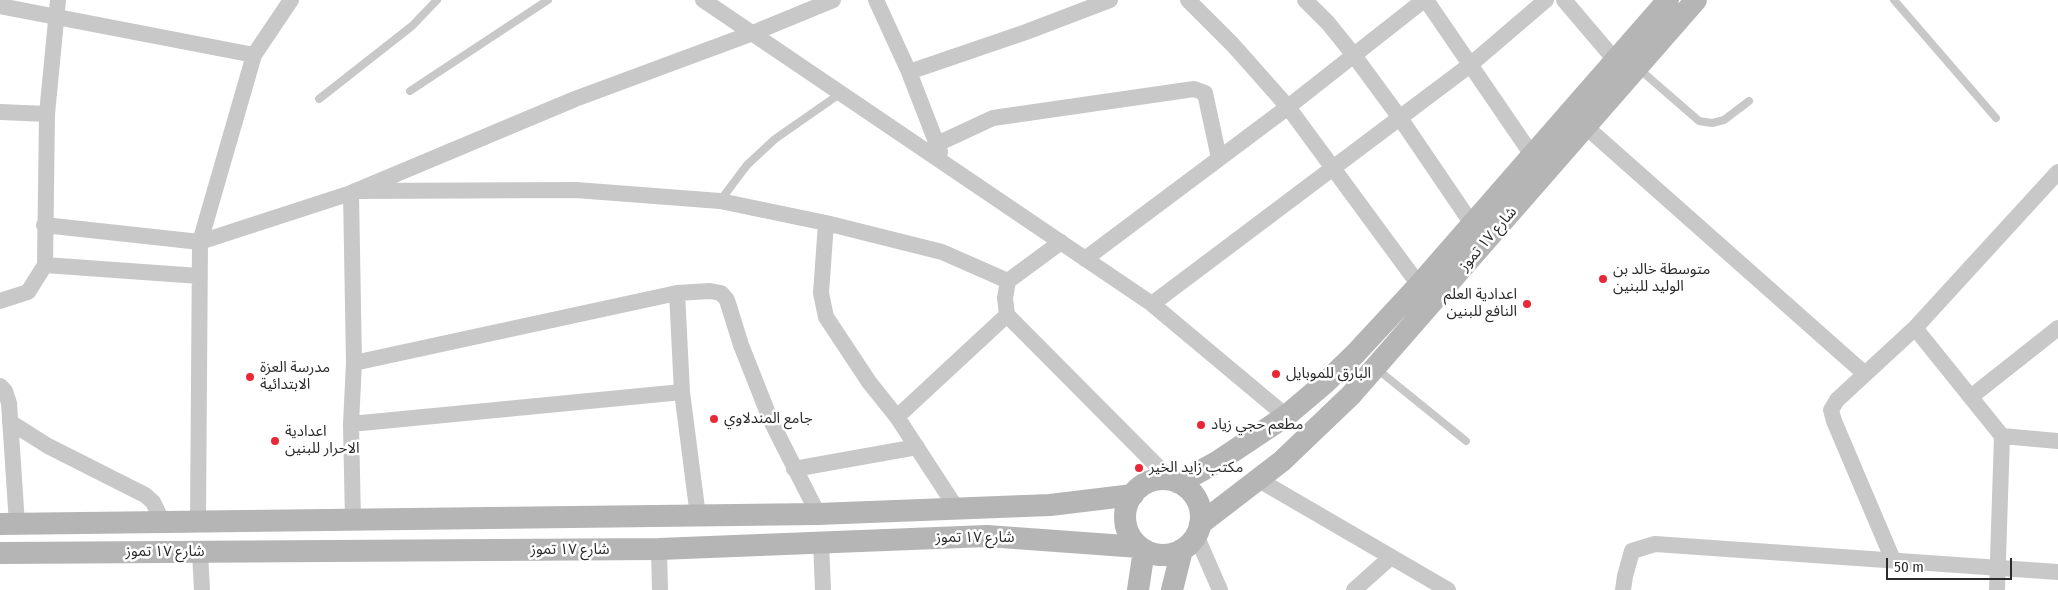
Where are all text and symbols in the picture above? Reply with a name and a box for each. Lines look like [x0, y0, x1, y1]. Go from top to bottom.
street label: شارع ١٧ تموز [1455, 203, 1521, 275]
place label: متوسطة خالد بن الوليد للبنين [1613, 261, 1710, 296]
marker: متوسطة خالد بن الوليد للبنين [1597, 273, 1609, 285]
place label: اعدادية العلم النافع للبنين [1444, 286, 1517, 321]
marker: اعدادية العلم النافع للبنين [1521, 298, 1533, 310]
place label: مدرسة العزة الابتدائية [260, 359, 330, 394]
place label: البارق للموبايل [1286, 365, 1371, 383]
marker: البارق للموبايل [1270, 368, 1282, 380]
marker: مدرسة العزة الابتدائية [244, 371, 256, 383]
place label: جامع المندلاوي [724, 410, 813, 428]
marker: جامع المندلاوي [708, 413, 720, 425]
place label: مطعم حجي زياد [1211, 416, 1303, 434]
marker: مطعم حجي زياد [1195, 419, 1207, 431]
place label: اعدادية الاحرار للبنين [285, 423, 360, 458]
marker: اعدادية الاحرار للبنين [269, 435, 281, 447]
place label: مكتب زايد الخير [1149, 459, 1243, 477]
marker: مكتب زايد الخير [1133, 462, 1145, 474]
street label: شارع ١٧ تموز [935, 529, 1015, 547]
street label: شارع ١٧ تموز [530, 541, 610, 559]
street label: شارع ١٧ تموز [125, 543, 205, 561]
scale bar [1888, 548, 2014, 580]
text: 50 m [1894, 558, 1924, 576]

